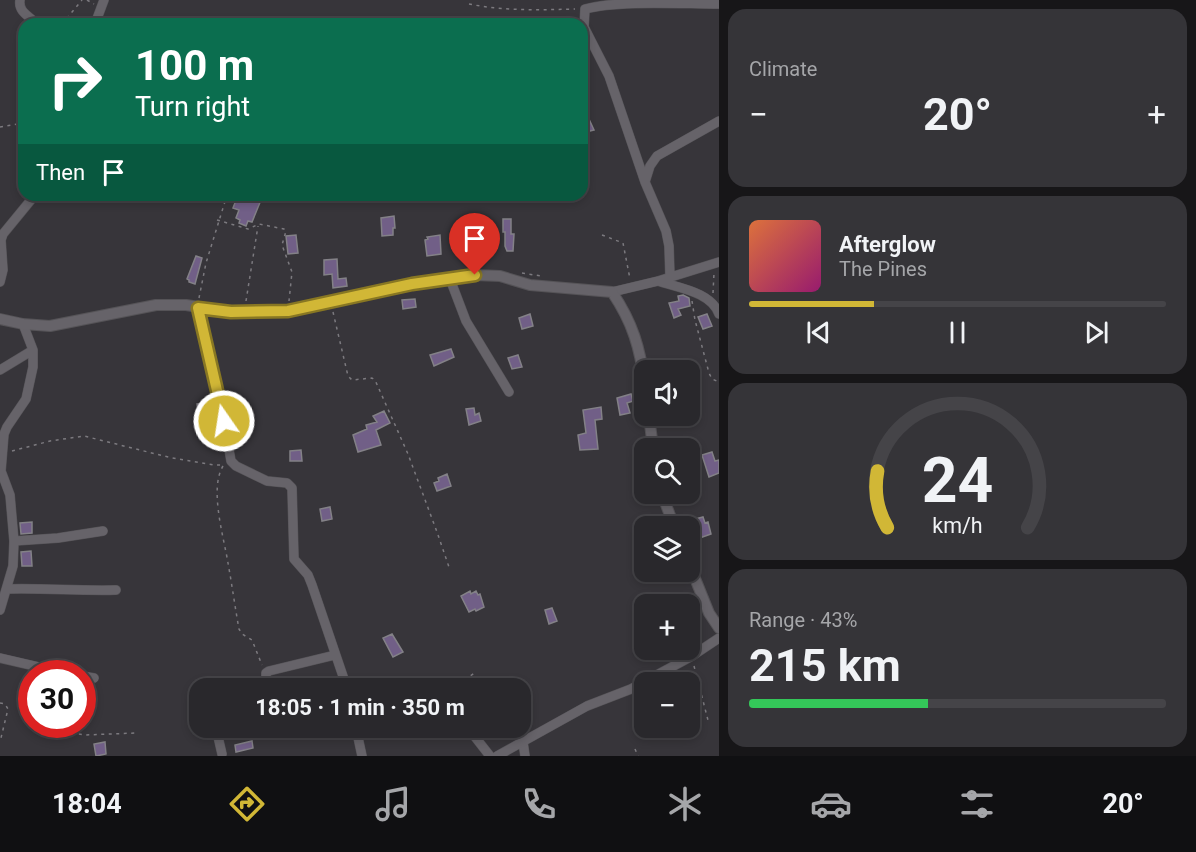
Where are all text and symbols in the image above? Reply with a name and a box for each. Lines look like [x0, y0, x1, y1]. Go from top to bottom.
text: 100 m [135, 41, 254, 90]
icon: right [36, 42, 114, 120]
text: Climate [749, 57, 817, 81]
text: 20° [923, 88, 992, 141]
text: Turn right [135, 91, 250, 123]
text: − [749, 95, 768, 134]
text: + [1147, 95, 1166, 134]
icon: arrive [97, 156, 130, 189]
text: Then [36, 160, 85, 185]
pin [449, 213, 500, 275]
icon: arrive [458, 222, 491, 255]
text: Afterglow [839, 232, 936, 257]
text: The Pines [839, 257, 927, 281]
icon: previous [802, 316, 835, 349]
icon: pause [941, 316, 974, 349]
icon: next [1080, 316, 1113, 349]
map controls [634, 360, 700, 738]
button: sound [634, 360, 700, 426]
position arrow [192, 389, 256, 453]
button: search [634, 438, 700, 504]
text: 24 [922, 445, 993, 518]
text: km/h [932, 514, 983, 539]
button: layers [634, 516, 700, 582]
button: + [634, 594, 700, 660]
text: Range · 43% [749, 608, 857, 632]
text: 215 km [749, 639, 901, 692]
speed limit sign: 30 [18, 660, 96, 738]
button: − [634, 672, 700, 738]
text: 18:05 · 1 min · 350 m [255, 695, 465, 720]
icon: directions [226, 783, 268, 825]
icon: music [372, 783, 414, 825]
icon: phone [518, 783, 560, 825]
icon: climate [664, 783, 706, 825]
icon: car [810, 783, 852, 825]
icon: filters [956, 783, 998, 825]
text: 18:04 [52, 788, 122, 820]
text: 20° [1102, 788, 1144, 820]

